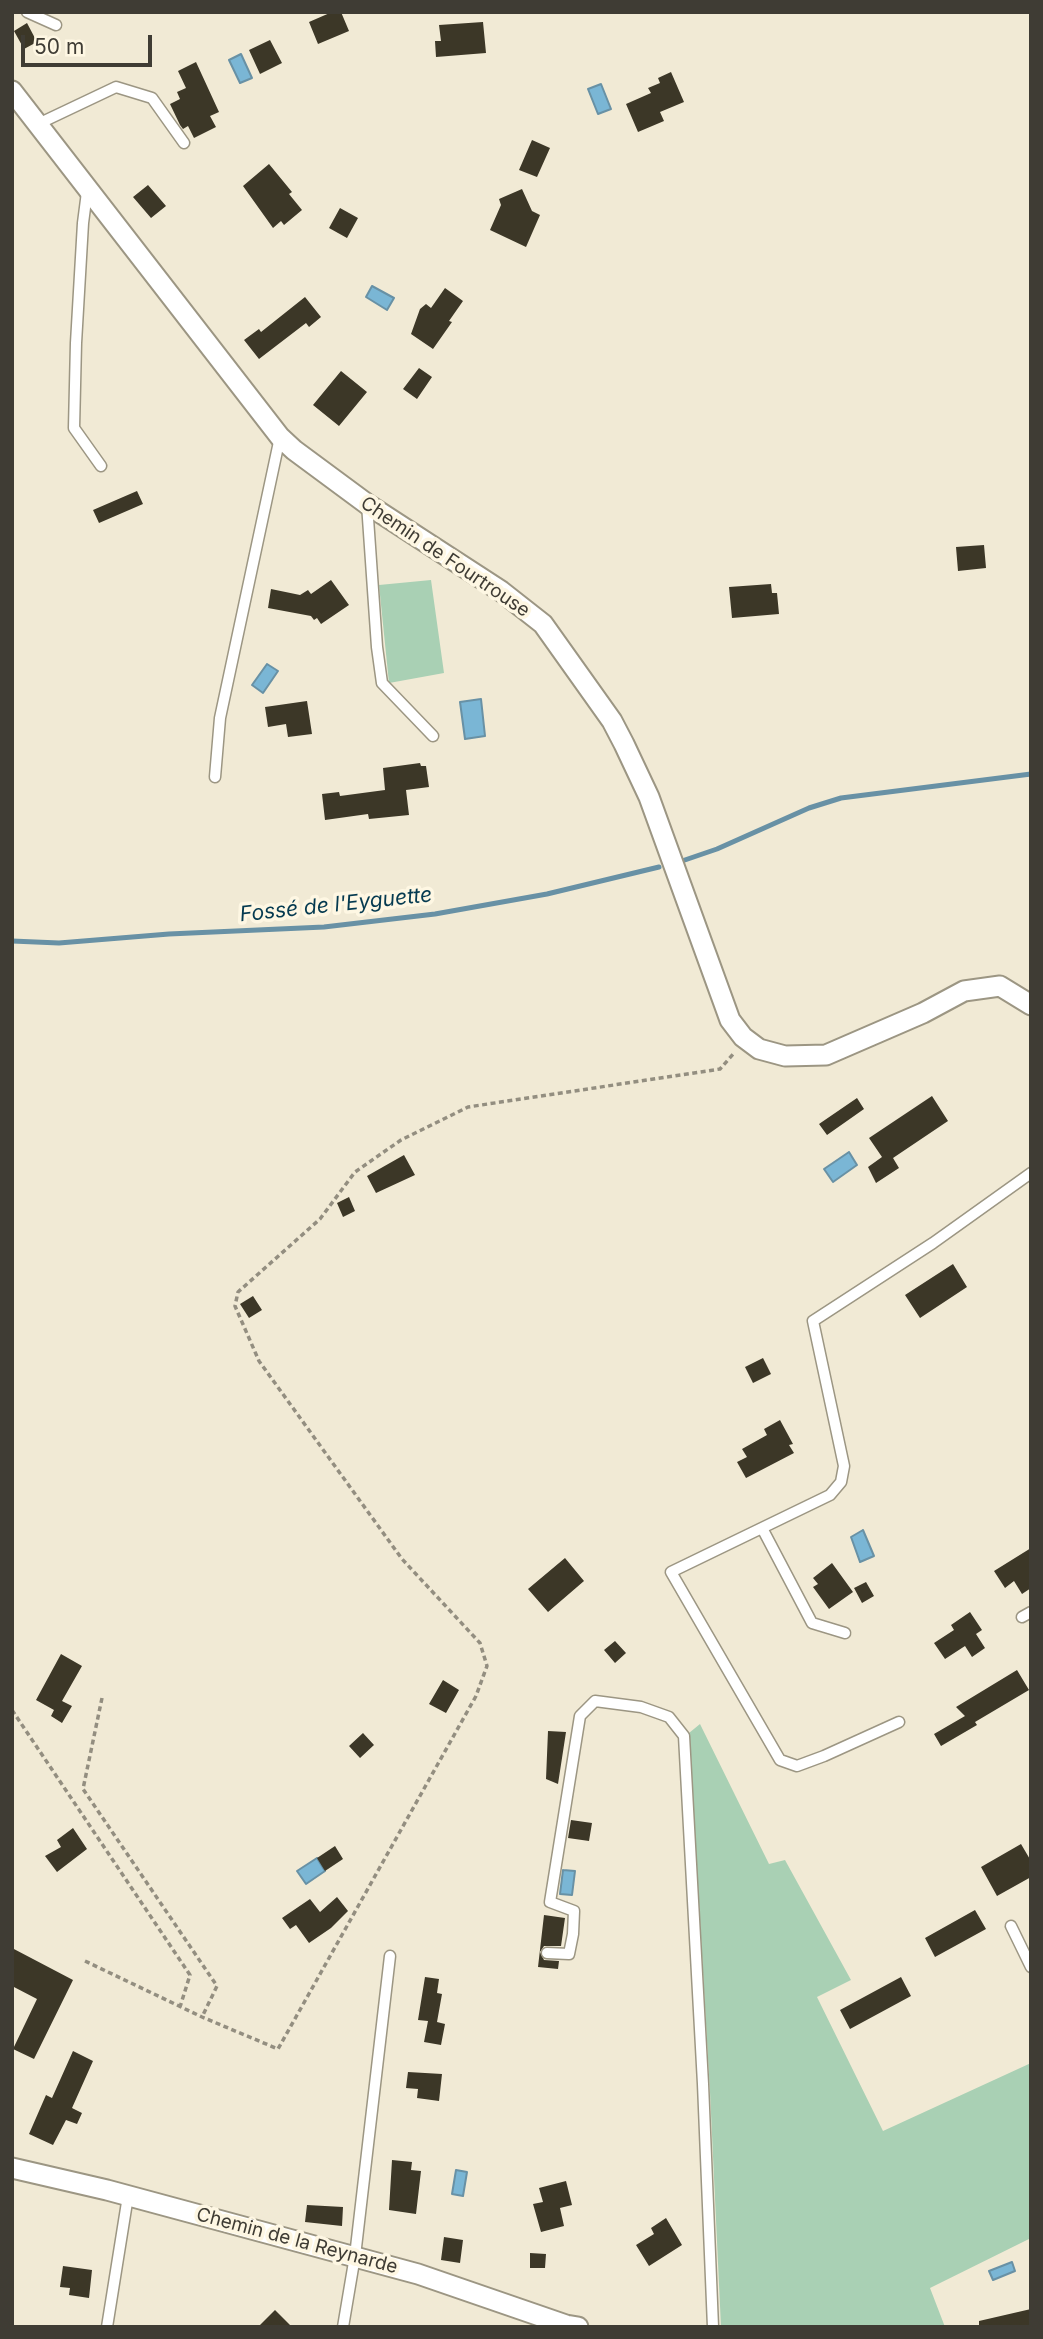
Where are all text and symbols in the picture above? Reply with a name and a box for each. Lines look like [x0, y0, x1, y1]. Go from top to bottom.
scale bar [24, 21, 156, 65]
text: 50 m [34, 34, 84, 59]
street label: Chemin de Fourtrouse [356, 492, 534, 622]
water label: Fossé de l'Eyguette [239, 882, 433, 928]
street label: Chemin de la Reynarde [194, 2203, 400, 2279]

